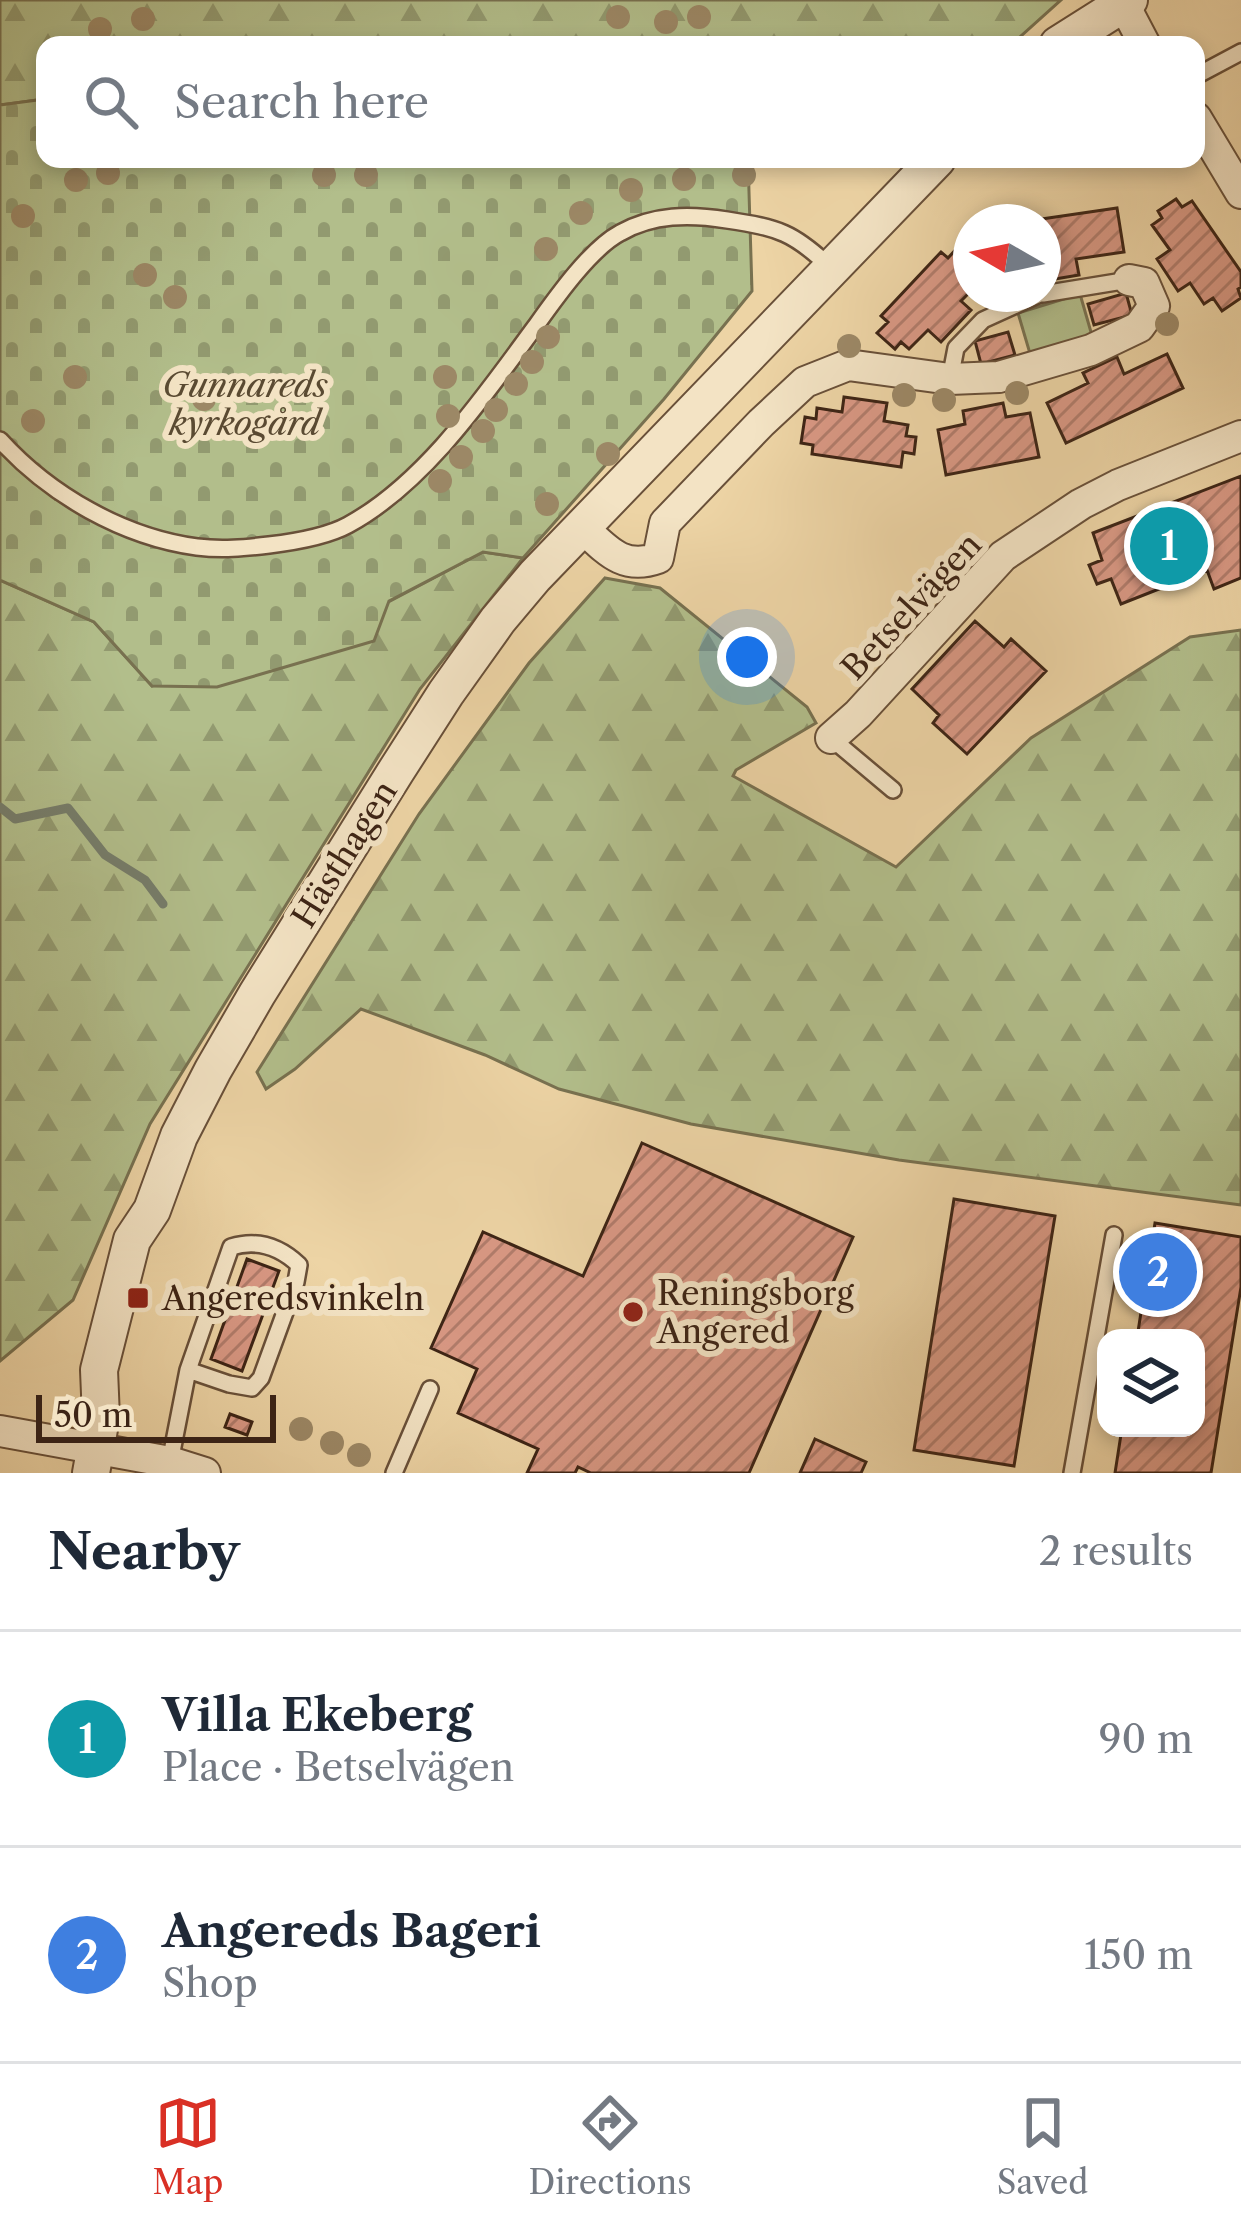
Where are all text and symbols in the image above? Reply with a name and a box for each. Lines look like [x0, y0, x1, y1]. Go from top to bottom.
search box [36, 36, 1205, 168]
icon: search [78, 69, 144, 135]
text: Search here [174, 74, 429, 130]
north arrow [953, 204, 1061, 312]
park label: Gunnareds kyrkogård [162, 365, 328, 444]
pin: 1 [1130, 501, 1208, 591]
street label: Betselvägen [833, 524, 990, 688]
your location [717, 627, 777, 687]
street label: Hästhagen [283, 773, 406, 935]
pin: 2 [1119, 1227, 1197, 1317]
place label: Reningsborg Angered [656, 1273, 854, 1352]
place label: Angeredsvinkeln [161, 1278, 424, 1319]
marker: Angeredsvinkeln [125, 1285, 151, 1311]
marker: Reningsborg Angered [620, 1299, 646, 1325]
map controls [1097, 1329, 1205, 1437]
button: layers [1097, 1329, 1205, 1437]
scale bar [36, 1389, 276, 1442]
text: 50 m [54, 1395, 132, 1436]
text: Nearby [48, 1520, 240, 1582]
text: 2 results [1039, 1527, 1193, 1575]
text: Villa Ekeberg [162, 1687, 473, 1743]
text: 1 [78, 1715, 96, 1763]
text: 90 m [1099, 1715, 1193, 1763]
text: Place · Betselvägen [162, 1743, 514, 1791]
text: Angereds Bageri [162, 1903, 541, 1959]
text: 2 [75, 1931, 99, 1979]
text: 150 m [1084, 1931, 1193, 1979]
text: Shop [162, 1959, 258, 2007]
tab: Map [153, 2090, 223, 2203]
tab: Directions [529, 2090, 692, 2203]
tab: Saved [997, 2090, 1088, 2203]

